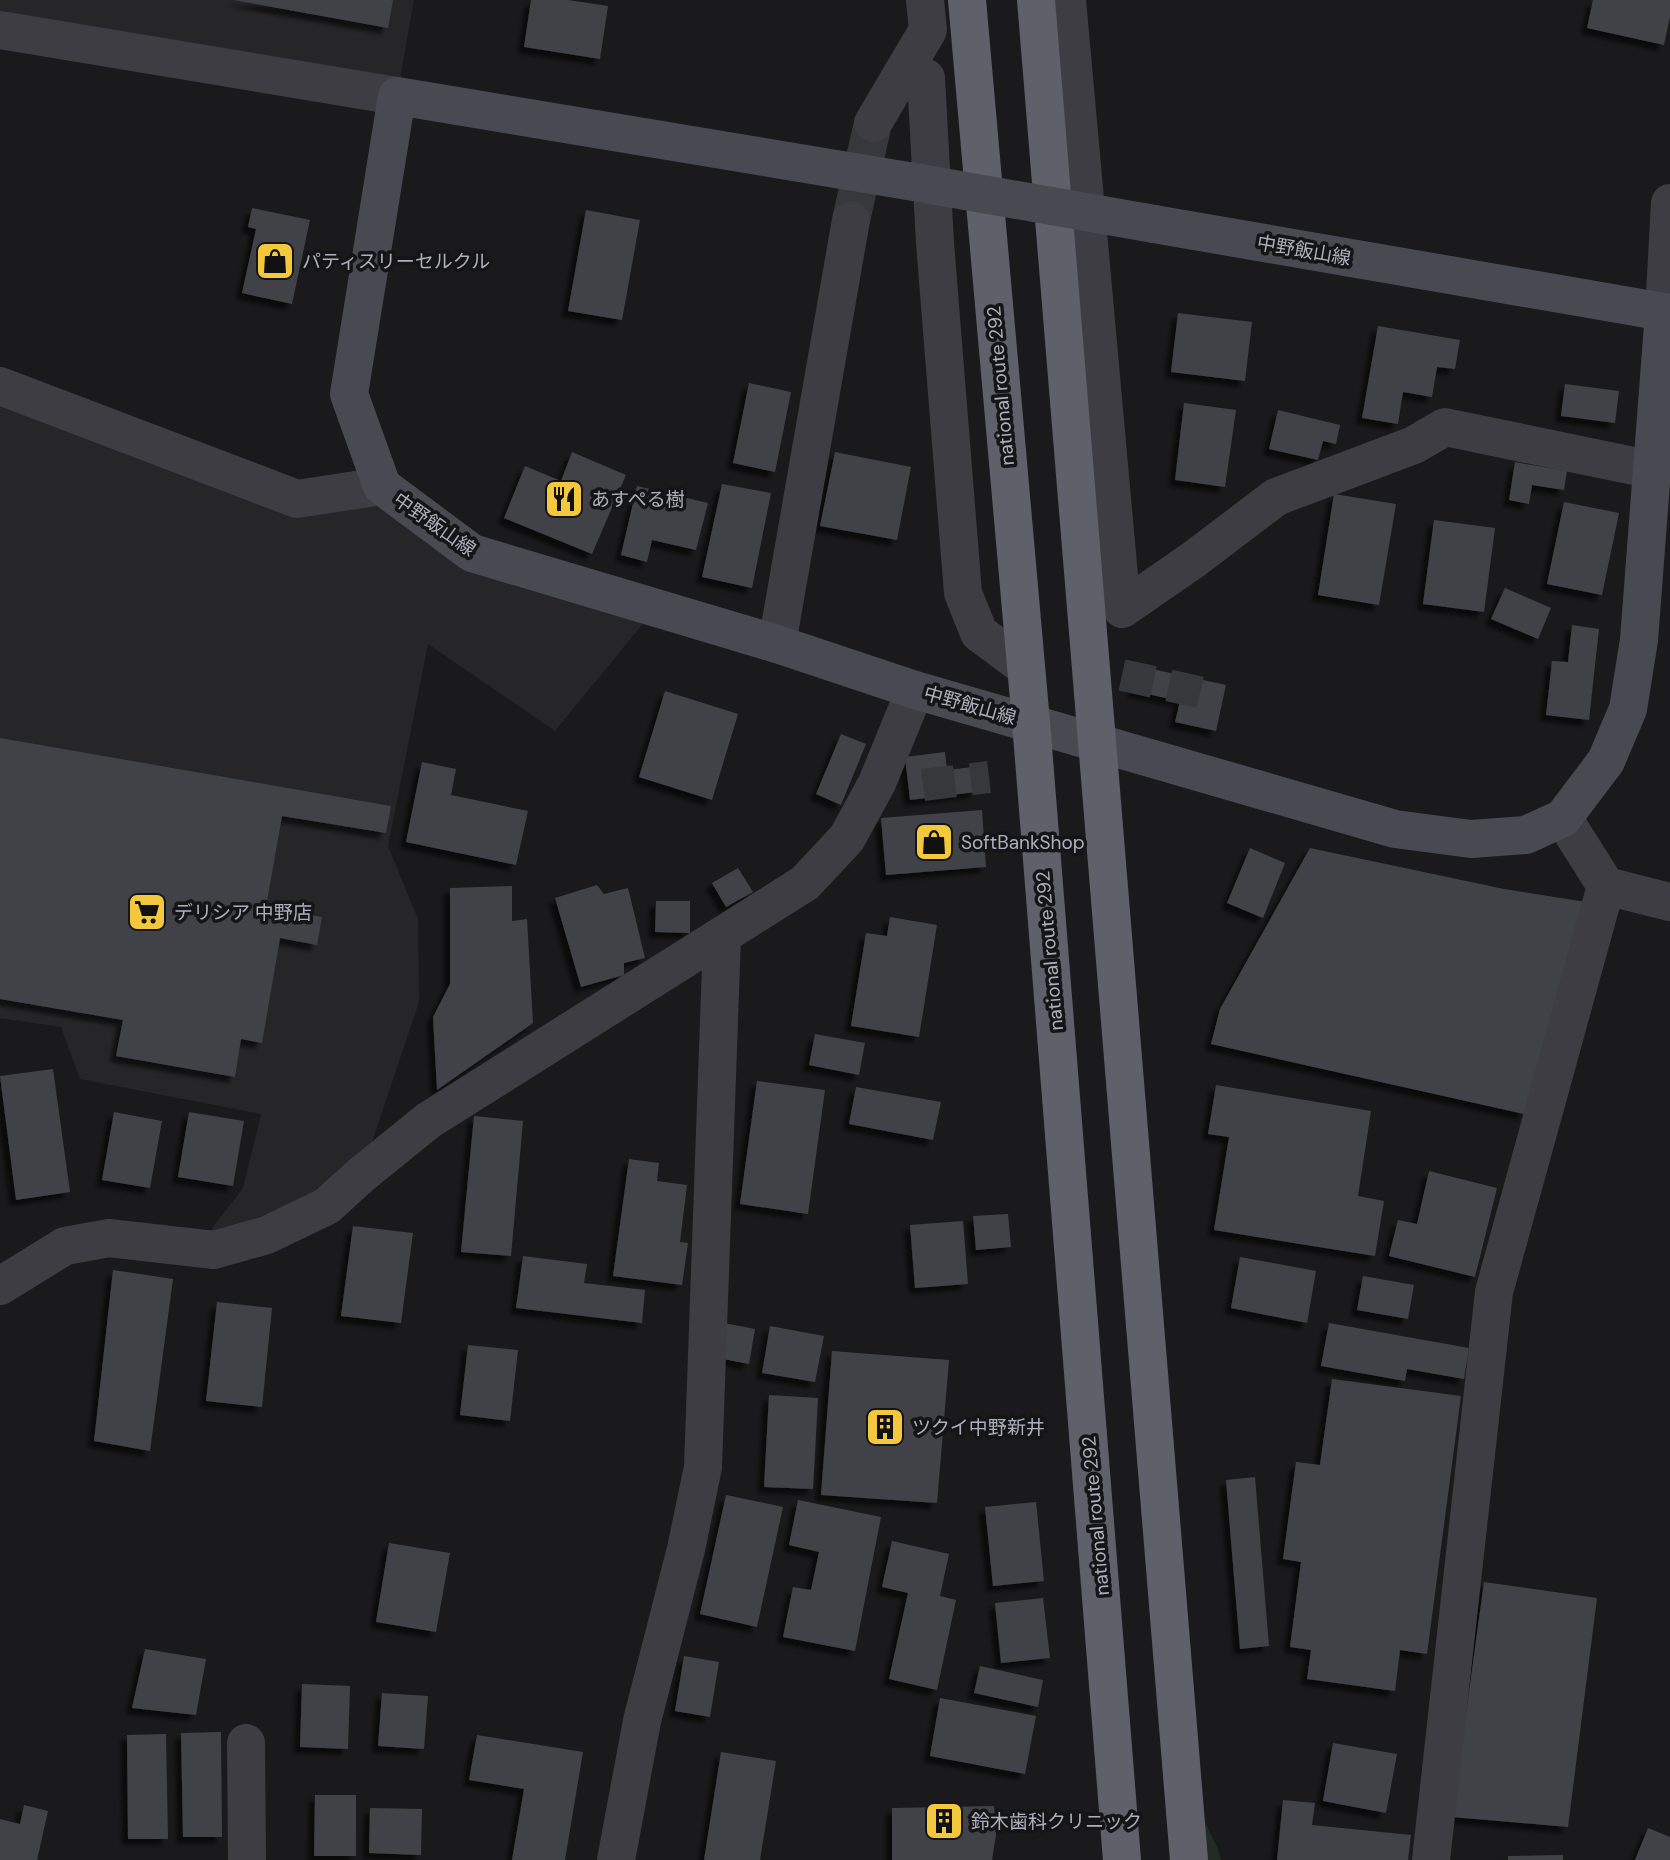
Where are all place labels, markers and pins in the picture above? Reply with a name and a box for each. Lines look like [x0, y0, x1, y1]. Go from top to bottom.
shop icon: パティスリーセルクル [254, 240, 296, 282]
place label: パティスリーセルクル [302, 249, 490, 274]
restaurant icon: あすぺる樹 [543, 478, 585, 520]
place label: あすぺる樹 [591, 487, 685, 512]
shop icon: SoftBankShop [913, 821, 955, 863]
place label: SoftBankShop [961, 830, 1085, 855]
supermarket icon: デリシア 中野店 [126, 891, 168, 933]
place label: デリシア 中野店 [174, 900, 312, 925]
building icon: ツクイ中野新井 [864, 1406, 906, 1448]
place label: ツクイ中野新井 [912, 1415, 1045, 1440]
building icon: 鈴木歯科クリニック [923, 1800, 965, 1842]
place label: 鈴木歯科クリニック [971, 1809, 1142, 1834]

